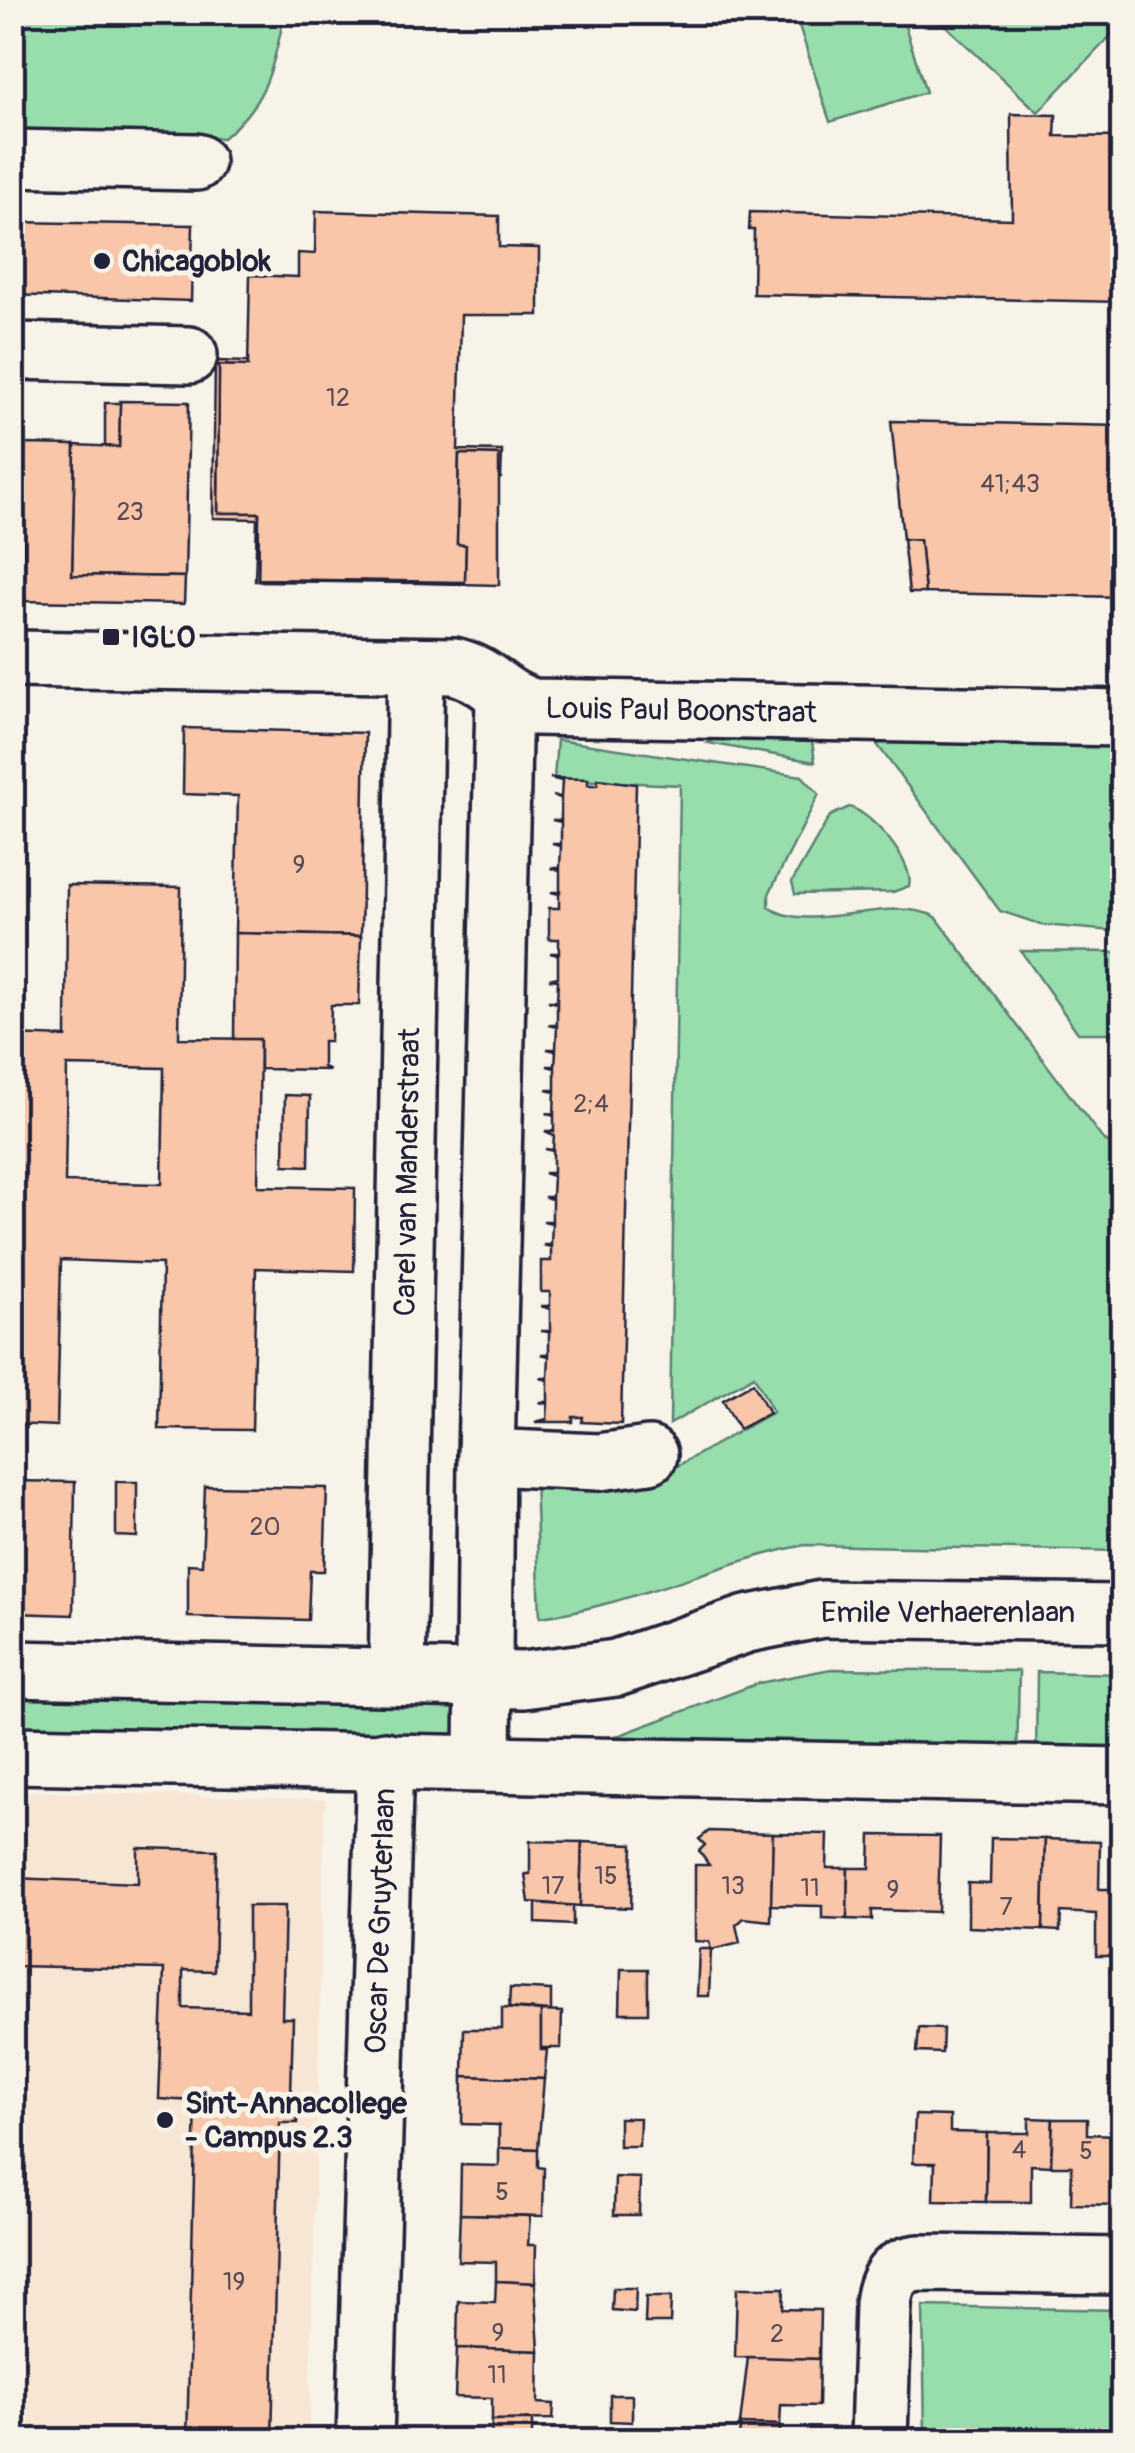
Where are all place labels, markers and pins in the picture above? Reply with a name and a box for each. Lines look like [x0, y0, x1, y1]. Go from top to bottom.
place label: Chicagoblok [122, 243, 272, 280]
marker: Chicagoblok [91, 250, 113, 272]
place label: IGLO [131, 619, 195, 656]
marker: IGLO [100, 626, 122, 648]
place label: Sint-Annacollege - Campus 2.3 [185, 2085, 408, 2156]
marker: Sint-Annacollege - Campus 2.3 [154, 2109, 176, 2131]

